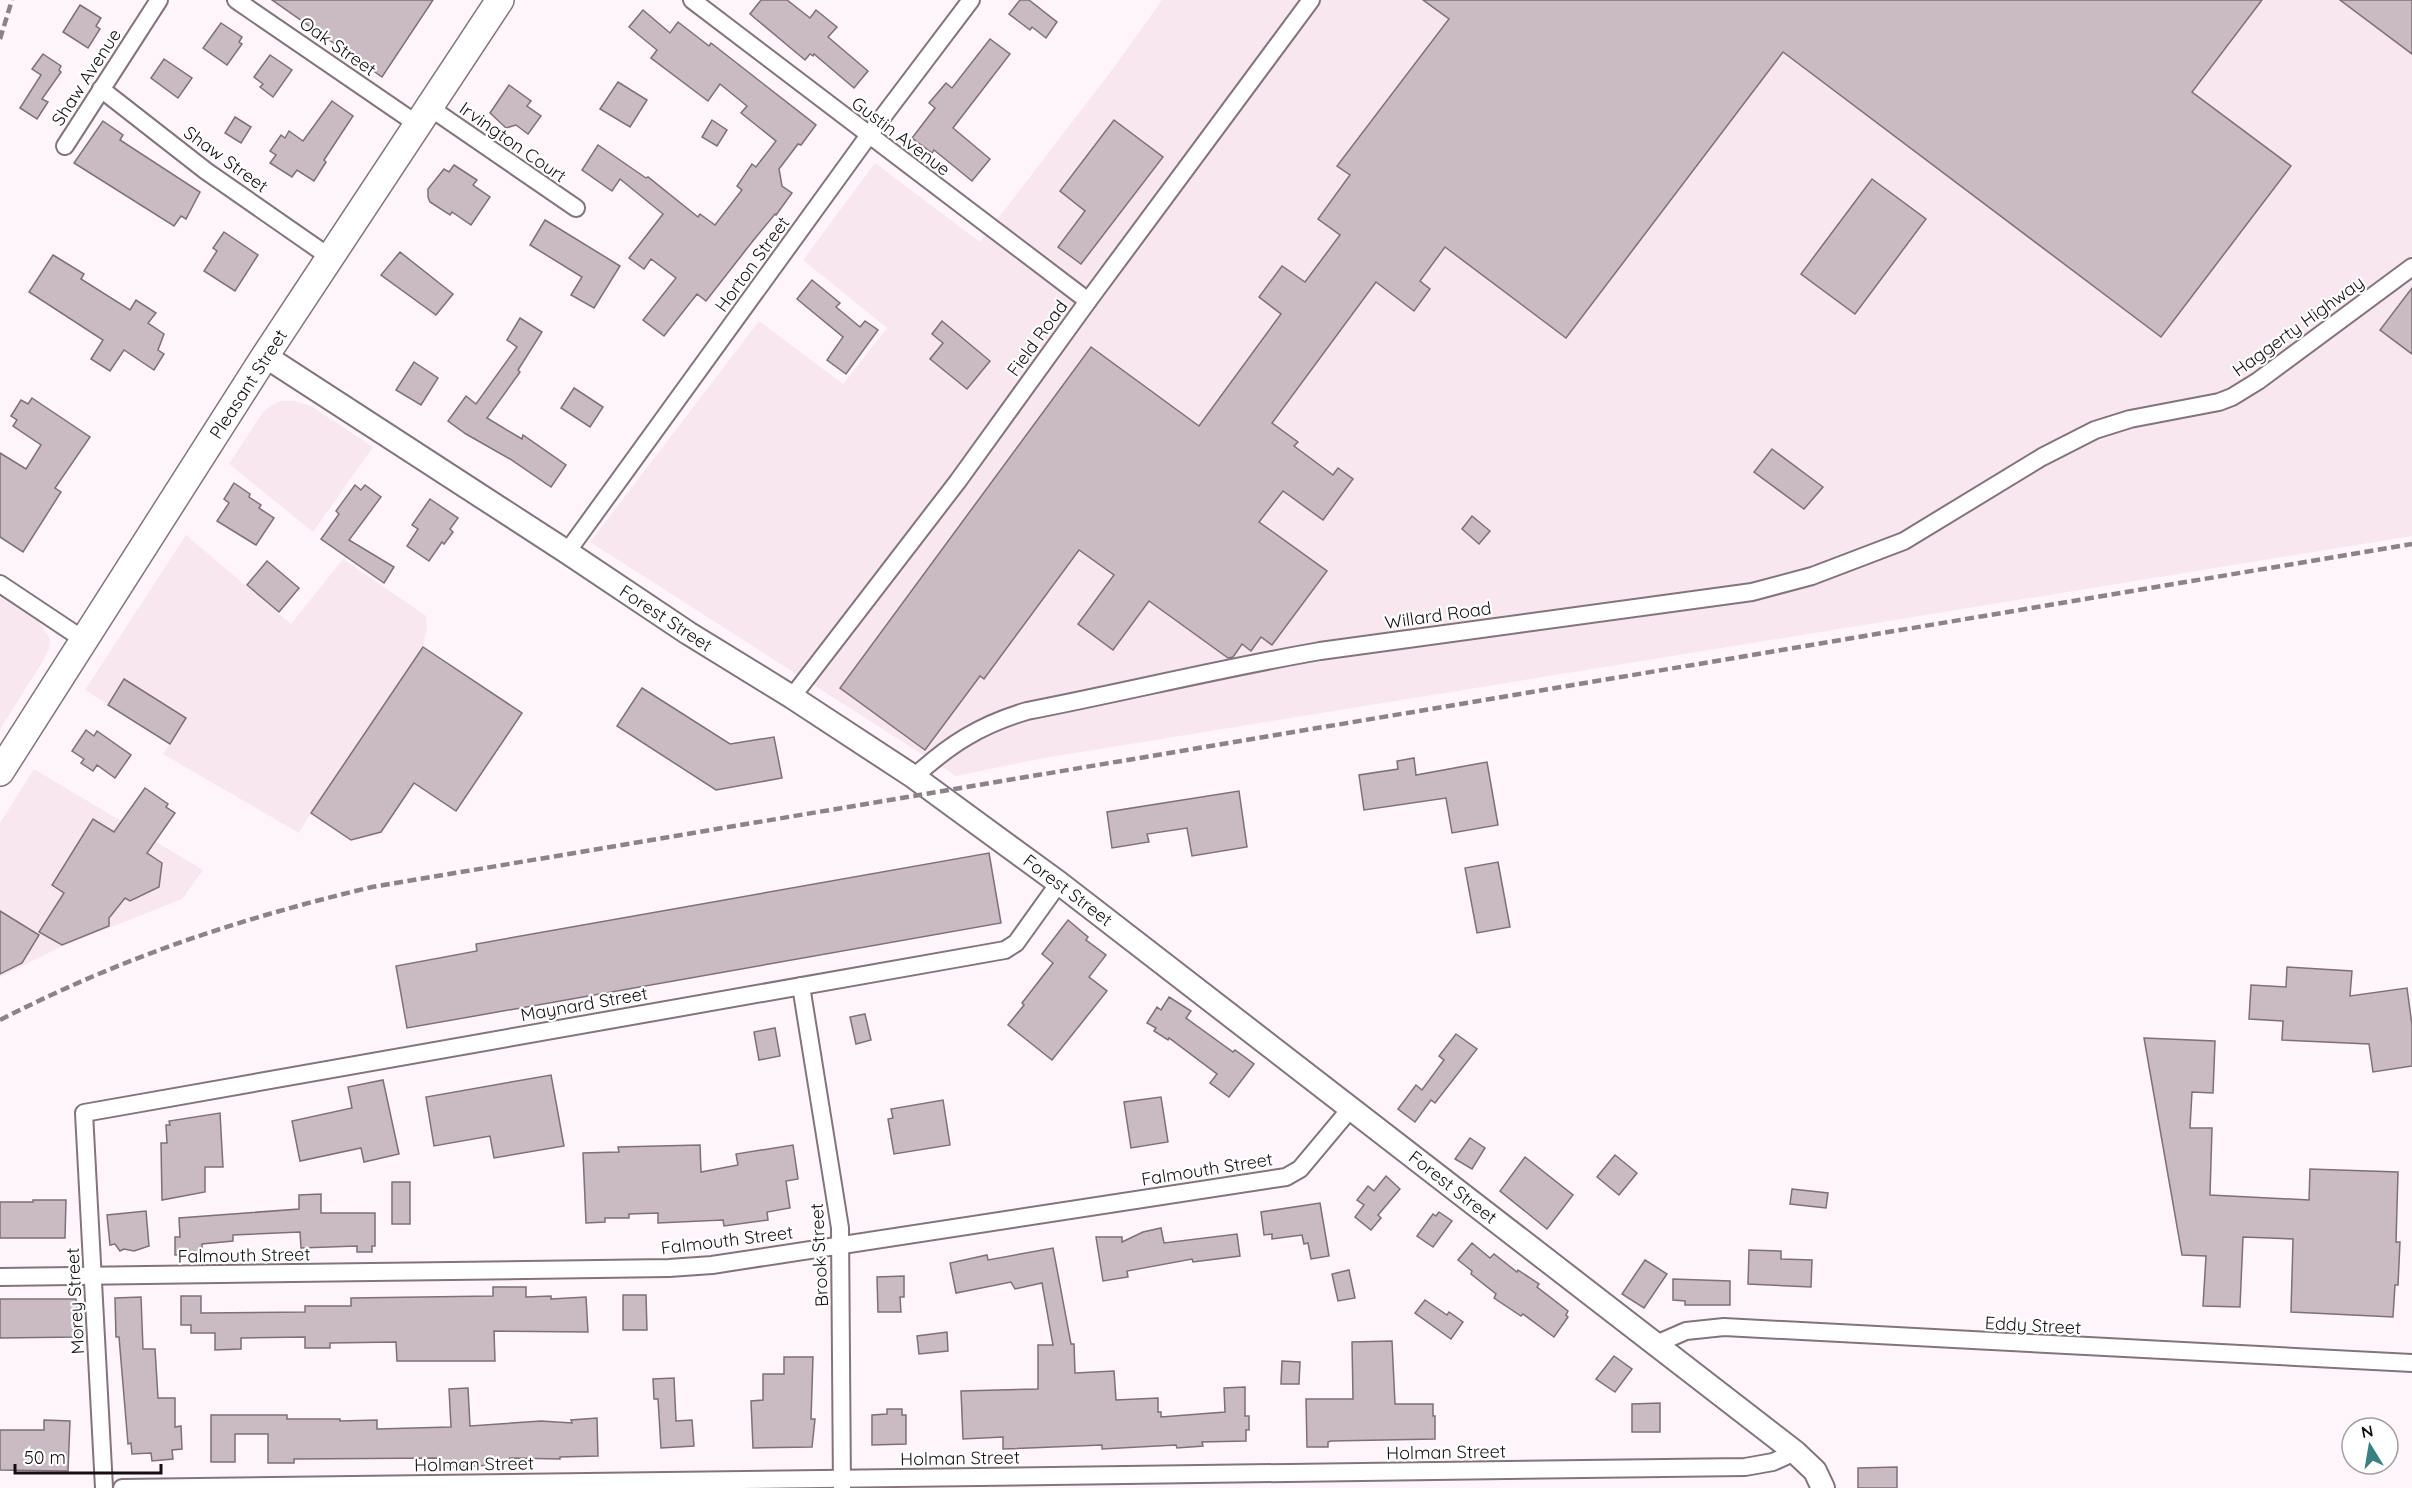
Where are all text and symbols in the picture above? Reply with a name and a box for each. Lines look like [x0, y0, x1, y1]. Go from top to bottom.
street label: Oak Street [295, 11, 381, 81]
street label: Shaw Avenue [46, 24, 126, 130]
street label: Gustin Avenue [847, 91, 955, 181]
street label: Irvington Court [455, 97, 571, 187]
street label: Shaw Street [179, 121, 273, 197]
street label: Horton Street [710, 212, 794, 316]
street label: Haggerty Highway [2228, 270, 2368, 382]
street label: Field Road [1002, 295, 1072, 381]
street label: Pleasant Street [204, 325, 292, 443]
street label: Forest Street [615, 579, 717, 657]
street label: Willard Road [1383, 596, 1493, 634]
street label: Forest Street [1019, 849, 1117, 931]
street label: Maynard Street [519, 981, 649, 1027]
street label: Forest Street [1404, 1145, 1502, 1229]
street label: Falmouth Street [1140, 1147, 1274, 1191]
street label: Brook Street [805, 1203, 833, 1307]
street label: Falmouth Street [660, 1220, 794, 1260]
street label: Falmouth Street [177, 1242, 311, 1268]
street label: Morey Street [61, 1247, 89, 1355]
street label: Eddy Street [1984, 1311, 2082, 1339]
north arrow [2340, 1416, 2400, 1476]
text: N [2359, 1420, 2375, 1442]
scale bar [15, 1437, 160, 1475]
street label: Holman Street [1386, 1439, 1506, 1465]
street label: Holman Street [900, 1445, 1020, 1471]
text: 50 m [24, 1446, 66, 1469]
street label: Holman Street [414, 1451, 534, 1477]

